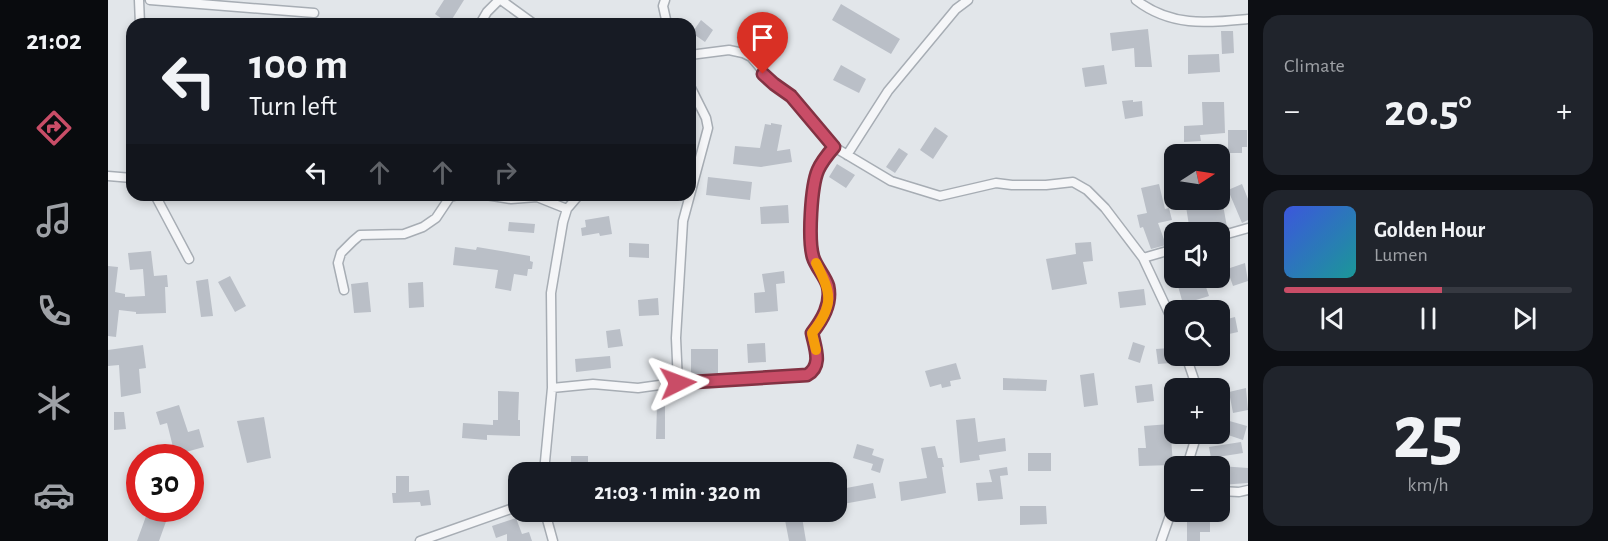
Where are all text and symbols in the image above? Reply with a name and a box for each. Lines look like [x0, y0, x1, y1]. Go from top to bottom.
pin [737, 12, 788, 74]
icon: arrive [746, 21, 779, 54]
text: 21:02 [26, 27, 82, 54]
icon: left [150, 42, 228, 120]
text: 100 m [249, 44, 348, 86]
text: Climate [1284, 56, 1345, 76]
text: 20.5° [1384, 89, 1472, 134]
text: Turn left [249, 93, 337, 120]
text: − [1284, 95, 1300, 128]
text: + [1556, 95, 1572, 128]
icon: directions [33, 107, 75, 149]
north arrow [1164, 144, 1230, 210]
map controls [1164, 144, 1230, 522]
icon: left [300, 156, 333, 189]
icon: ahead [363, 156, 396, 189]
icon: ahead [426, 156, 459, 189]
icon: right [489, 156, 522, 189]
icon: music [33, 199, 75, 241]
text: Golden Hour [1374, 219, 1485, 241]
button: sound [1164, 222, 1230, 288]
text: Lumen [1374, 245, 1428, 265]
icon: phone [33, 290, 75, 332]
button: search [1164, 300, 1230, 366]
icon: previous [1316, 302, 1349, 335]
icon: pause [1412, 302, 1445, 335]
icon: next [1508, 302, 1541, 335]
position arrow [646, 351, 710, 415]
button: + [1164, 378, 1230, 444]
icon: climate [33, 382, 75, 424]
text: 25 [1393, 395, 1463, 473]
speed limit sign: 30 [126, 444, 204, 522]
button: − [1164, 456, 1230, 522]
icon: car [33, 474, 75, 516]
text: km/h [1407, 475, 1449, 495]
text: 21:03 · 1 min · 320 m [594, 481, 761, 503]

